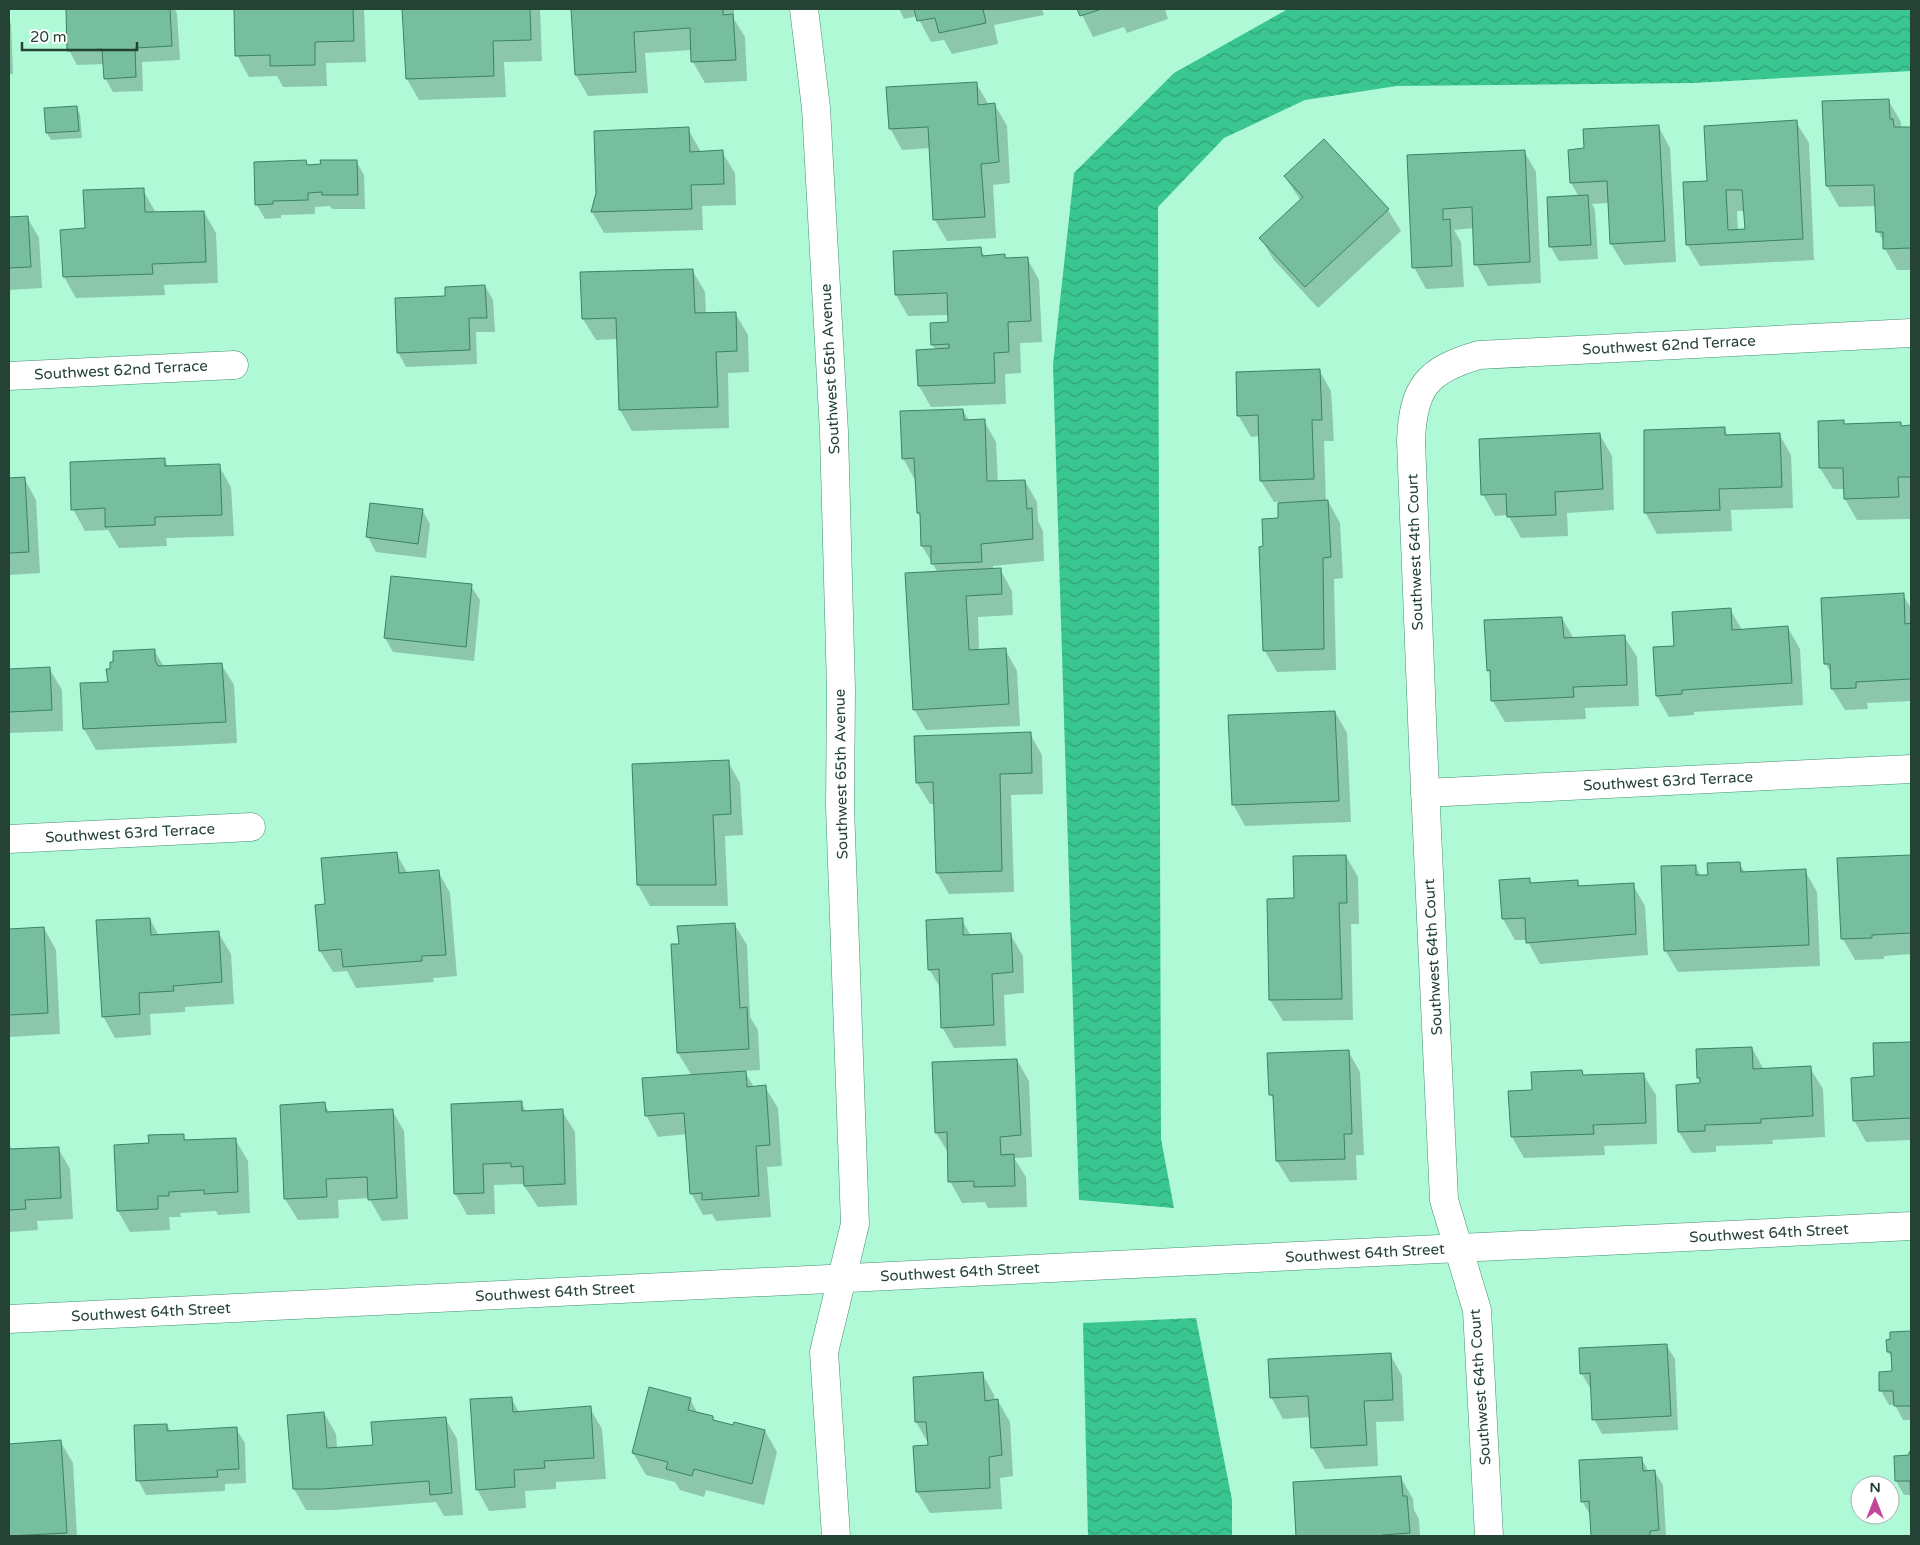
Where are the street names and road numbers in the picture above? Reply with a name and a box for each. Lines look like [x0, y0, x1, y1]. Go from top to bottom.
street label: Southwest 65th Avenue [817, 283, 843, 455]
street label: Southwest 62nd Terrace [1582, 331, 1756, 359]
street label: Southwest 62nd Terrace [34, 356, 208, 384]
street label: Southwest 64th Court [1403, 473, 1427, 631]
street label: Southwest 65th Avenue [831, 689, 851, 859]
street label: Southwest 63rd Terrace [1583, 768, 1753, 794]
street label: Southwest 63rd Terrace [45, 820, 215, 846]
street label: Southwest 64th Court [1420, 878, 1446, 1036]
street label: Southwest 64th Street [1689, 1220, 1849, 1246]
street label: Southwest 64th Street [1285, 1240, 1445, 1266]
street label: Southwest 64th Street [880, 1259, 1040, 1285]
street label: Southwest 64th Street [475, 1279, 635, 1305]
street label: Southwest 64th Street [71, 1299, 231, 1325]
street label: Southwest 64th Court [1466, 1308, 1494, 1466]

